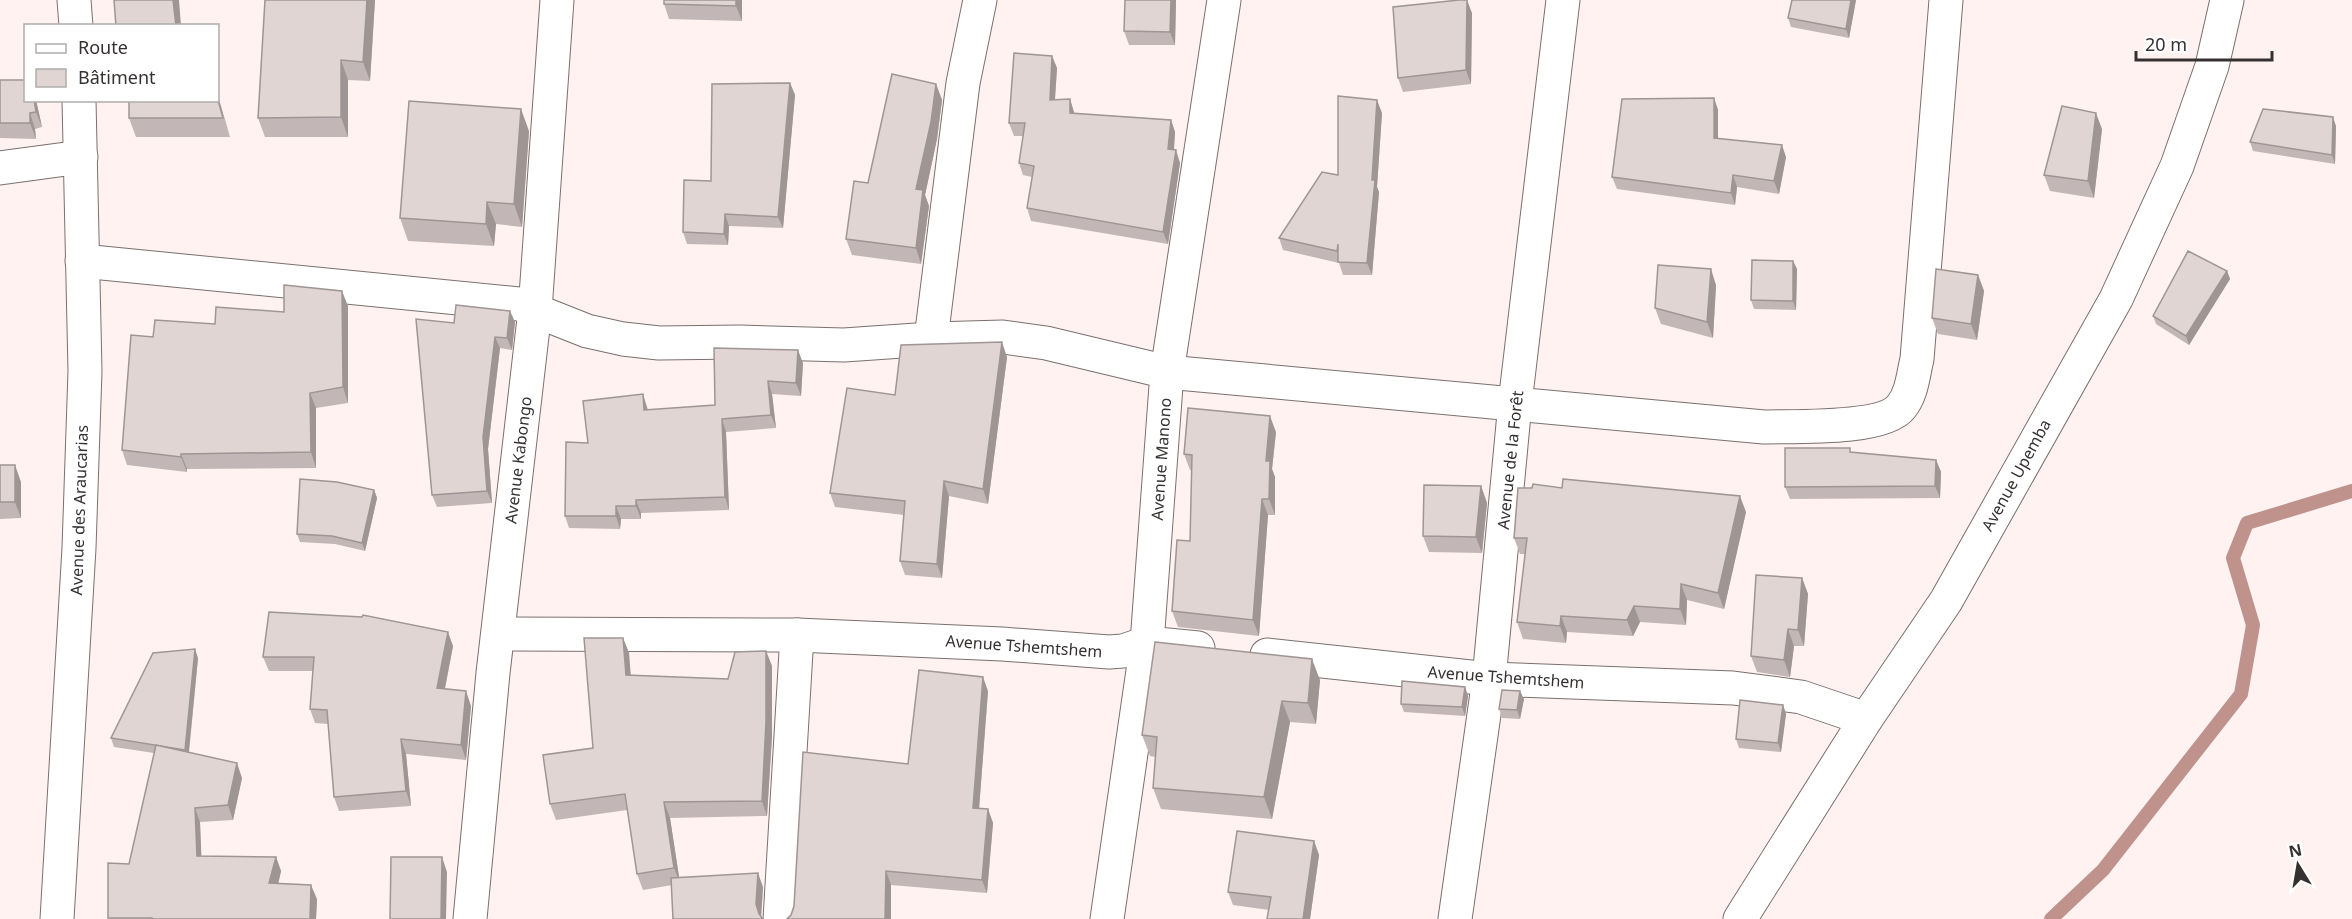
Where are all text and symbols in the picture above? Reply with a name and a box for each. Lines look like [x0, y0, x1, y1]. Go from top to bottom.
legend [24, 24, 219, 102]
scale bar [2136, 24, 2272, 62]
text: 20 m [2145, 32, 2187, 56]
text: Route [78, 35, 128, 59]
text: Bâtiment [78, 65, 156, 89]
street label: Avenue de la Forêt [1492, 389, 1528, 531]
street label: Avenue Kabongo [499, 395, 537, 525]
street label: Avenue Manono [1146, 397, 1176, 521]
street label: Avenue Upemba [1976, 415, 2056, 535]
street label: Avenue des Araucarias [65, 424, 93, 596]
street label: Avenue Tshemtshem [945, 630, 1103, 662]
street label: Avenue Tshemtshem [1427, 661, 1585, 693]
north arrow [2268, 835, 2328, 895]
text: N [2287, 838, 2304, 862]

